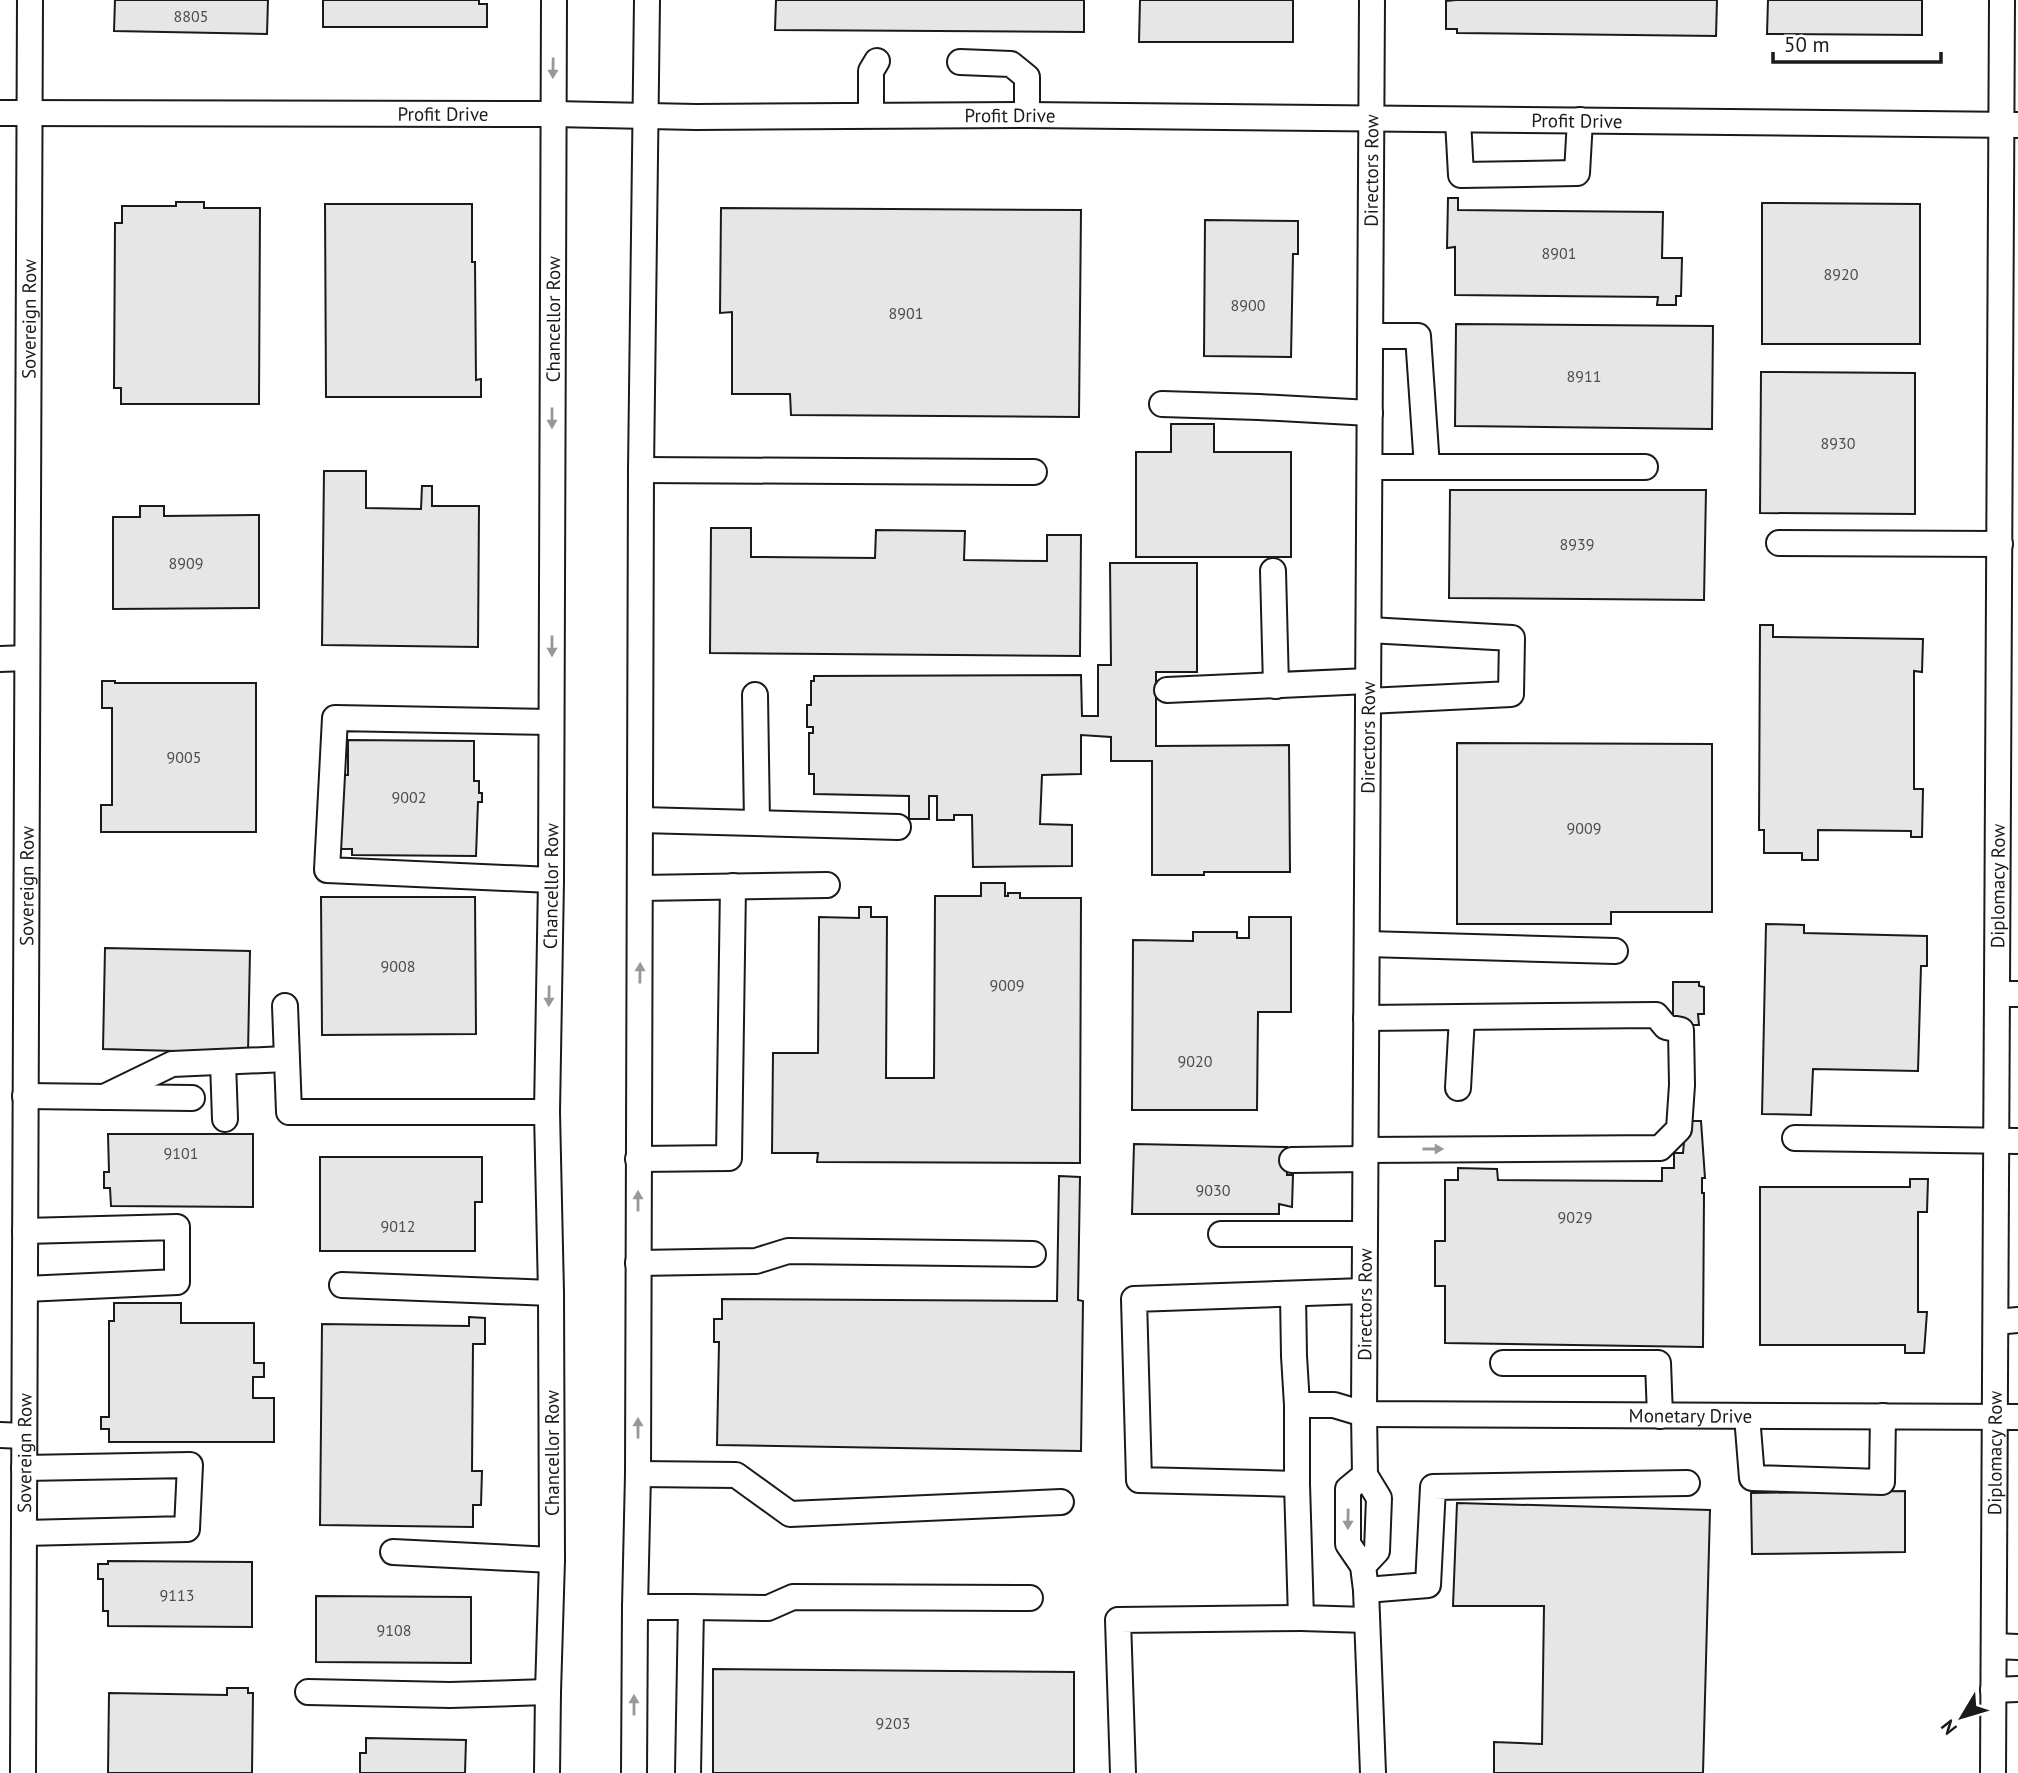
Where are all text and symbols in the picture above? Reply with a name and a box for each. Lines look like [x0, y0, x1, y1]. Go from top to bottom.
house number: 8805 [174, 6, 208, 26]
scale bar [1773, 21, 1941, 65]
text: 50 m [1784, 31, 1830, 58]
one-way arrow [548, 57, 559, 79]
street label: Profit Drive [397, 102, 489, 126]
street label: Profit Drive [964, 103, 1056, 127]
street label: Profit Drive [1531, 108, 1623, 133]
street label: Directors Row [1359, 114, 1383, 227]
house number: 8901 [1542, 243, 1576, 263]
street label: Chancellor Row [541, 256, 565, 382]
street label: Sovereign Row [17, 259, 41, 379]
house number: 8920 [1824, 264, 1859, 284]
house number: 8900 [1231, 295, 1266, 315]
house number: 8901 [889, 303, 923, 323]
house number: 8911 [1567, 366, 1601, 386]
one-way arrow [546, 407, 558, 429]
house number: 8930 [1821, 433, 1856, 453]
house number: 8939 [1560, 534, 1594, 554]
house number: 8909 [169, 553, 203, 573]
one-way arrow [546, 635, 558, 657]
street label: Directors Row [1356, 681, 1380, 794]
house number: 9005 [167, 747, 201, 767]
house number: 9002 [392, 787, 426, 807]
house number: 9009 [1567, 818, 1601, 838]
street label: Chancellor Row [538, 823, 563, 949]
street label: Diplomacy Row [1985, 824, 2010, 948]
street label: Sovereign Row [14, 826, 39, 946]
house number: 9008 [381, 956, 415, 976]
one-way arrow [634, 962, 645, 984]
house number: 9009 [990, 975, 1024, 995]
one-way arrow [543, 985, 555, 1007]
house number: 9020 [1178, 1051, 1213, 1071]
house number: 9101 [164, 1143, 198, 1163]
one-way arrow [1422, 1143, 1444, 1155]
house number: 9030 [1196, 1180, 1231, 1200]
one-way arrow [632, 1190, 644, 1212]
house number: 9029 [1558, 1207, 1592, 1227]
house number: 9012 [381, 1216, 415, 1236]
street label: Directors Row [1352, 1248, 1377, 1361]
street label: Chancellor Row [540, 1390, 564, 1516]
street label: Diplomacy Row [1982, 1391, 2007, 1515]
street label: Sovereign Row [12, 1393, 37, 1513]
street label: Monetary Drive [1629, 1403, 1752, 1428]
one-way arrow [632, 1417, 644, 1439]
one-way arrow [1342, 1509, 1354, 1531]
house number: 9113 [160, 1585, 194, 1605]
house number: 9108 [377, 1620, 411, 1640]
north arrow [1927, 1682, 1997, 1752]
one-way arrow [628, 1694, 640, 1716]
house number: 9203 [876, 1713, 910, 1733]
text: N [1935, 1715, 1962, 1740]

